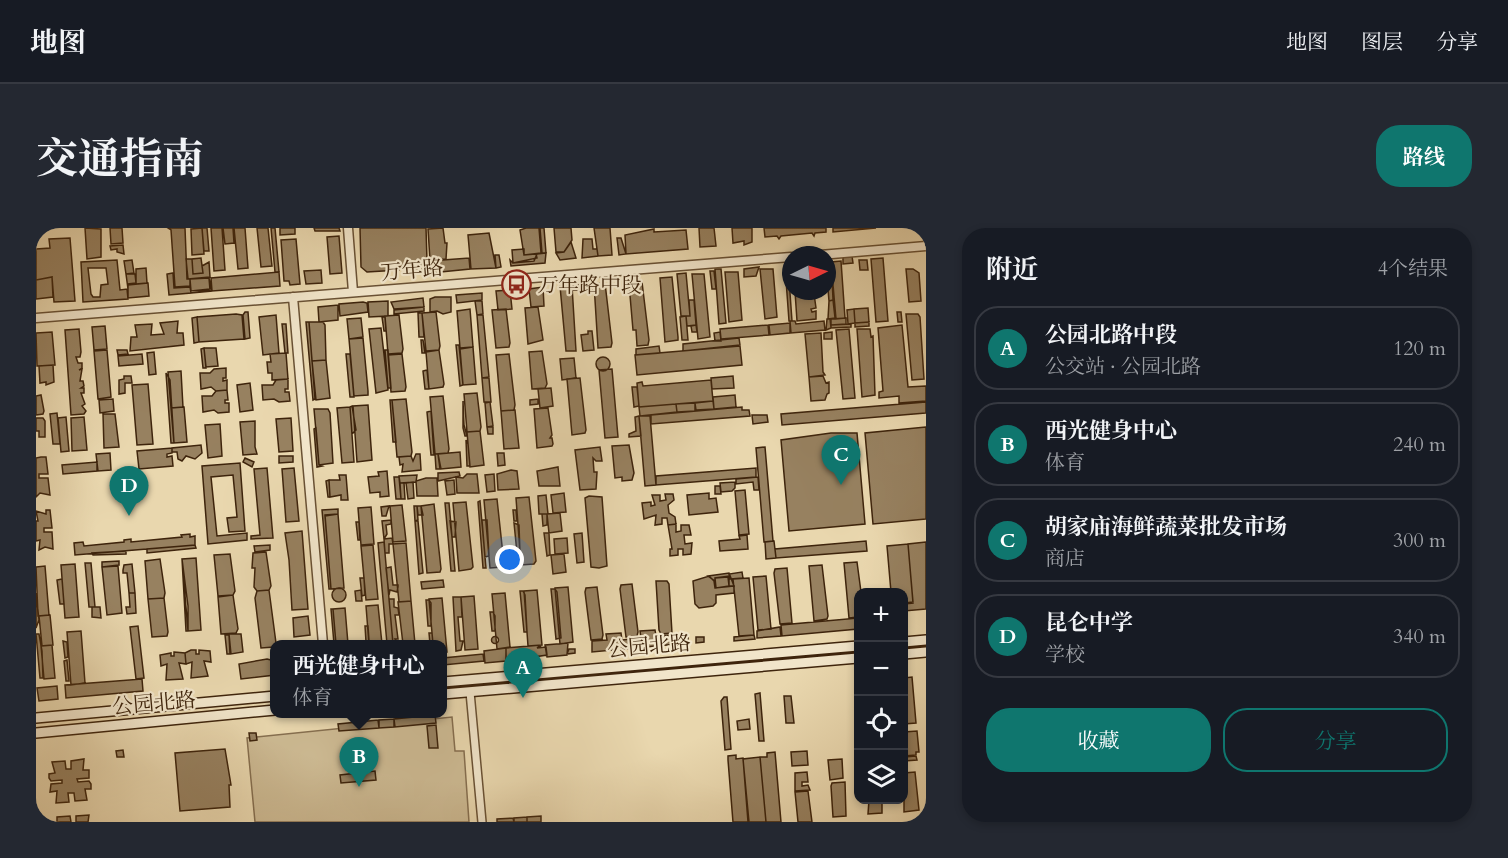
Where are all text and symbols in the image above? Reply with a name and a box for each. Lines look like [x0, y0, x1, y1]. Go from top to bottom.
text: 地图 [30, 24, 86, 62]
text: 地图 [1286, 28, 1328, 57]
text: 图层 [1361, 28, 1403, 57]
text: 分享 [1436, 28, 1478, 57]
button: 路线 [1376, 125, 1472, 187]
text: 交通指南 [36, 131, 204, 188]
north arrow [782, 246, 836, 300]
text: 附近 [986, 252, 1038, 287]
street label: 万年路 [379, 253, 445, 288]
text: 4个结果 [1378, 255, 1448, 282]
bus stop icon: 万年路中段 [500, 269, 532, 301]
place label: 万年路中段 [537, 271, 642, 300]
text: 公园北路中段 [1045, 320, 1177, 350]
text: A [1000, 335, 1015, 362]
text: 120 m [1393, 335, 1446, 362]
text: 公交站 · 公园北路 [1045, 353, 1201, 380]
text: 西光健身中心 [1045, 416, 1177, 446]
text: B [1000, 431, 1015, 458]
text: 240 m [1393, 431, 1446, 458]
pin: C [822, 436, 860, 485]
text: 体育 [1045, 449, 1085, 476]
pin: D [110, 466, 148, 516]
text: 胡家庙海鲜蔬菜批发市场 [1045, 512, 1287, 542]
text: C [1000, 527, 1015, 554]
text: 300 m [1393, 527, 1446, 554]
your location [495, 545, 524, 574]
text: 商店 [1045, 545, 1085, 572]
map controls [854, 588, 908, 804]
button: + [854, 588, 908, 642]
text: 昆仑中学 [1045, 608, 1133, 638]
text: D [999, 623, 1016, 650]
text: 340 m [1393, 623, 1446, 650]
street label: 公园北路 [606, 628, 692, 665]
popup [270, 640, 447, 718]
text: 学校 [1045, 641, 1085, 668]
button: − [854, 642, 908, 696]
pin: A [504, 648, 542, 698]
text: 西光健身中心 [292, 651, 425, 681]
text: 体育 [292, 684, 332, 711]
street label: 公园北路 [111, 685, 197, 722]
button: locate [854, 696, 908, 750]
button: 收藏 [986, 708, 1211, 772]
button: 分享 [1223, 708, 1448, 772]
pin: B [340, 738, 378, 787]
button: layers [854, 750, 908, 804]

